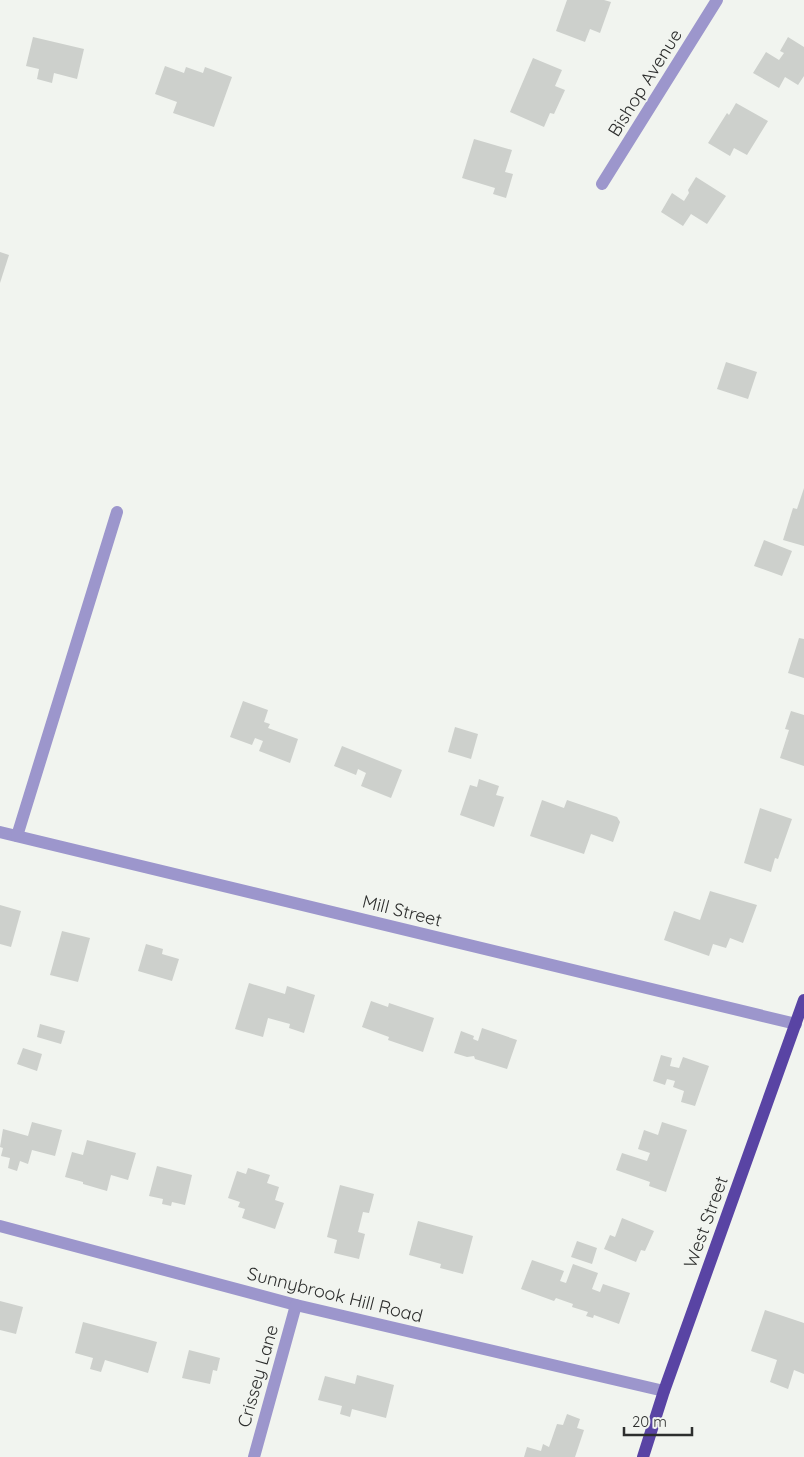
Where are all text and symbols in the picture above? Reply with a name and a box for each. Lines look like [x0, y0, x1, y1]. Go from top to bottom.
street label: Bishop Avenue [602, 25, 687, 141]
street label: Mill Street [360, 890, 444, 931]
street label: West Street [678, 1173, 733, 1271]
street label: Sunnybrook Hill Road [245, 1262, 425, 1327]
street label: Crissey Lane [232, 1322, 283, 1430]
scale bar [624, 1404, 692, 1436]
text: 20 m [632, 1412, 667, 1431]

